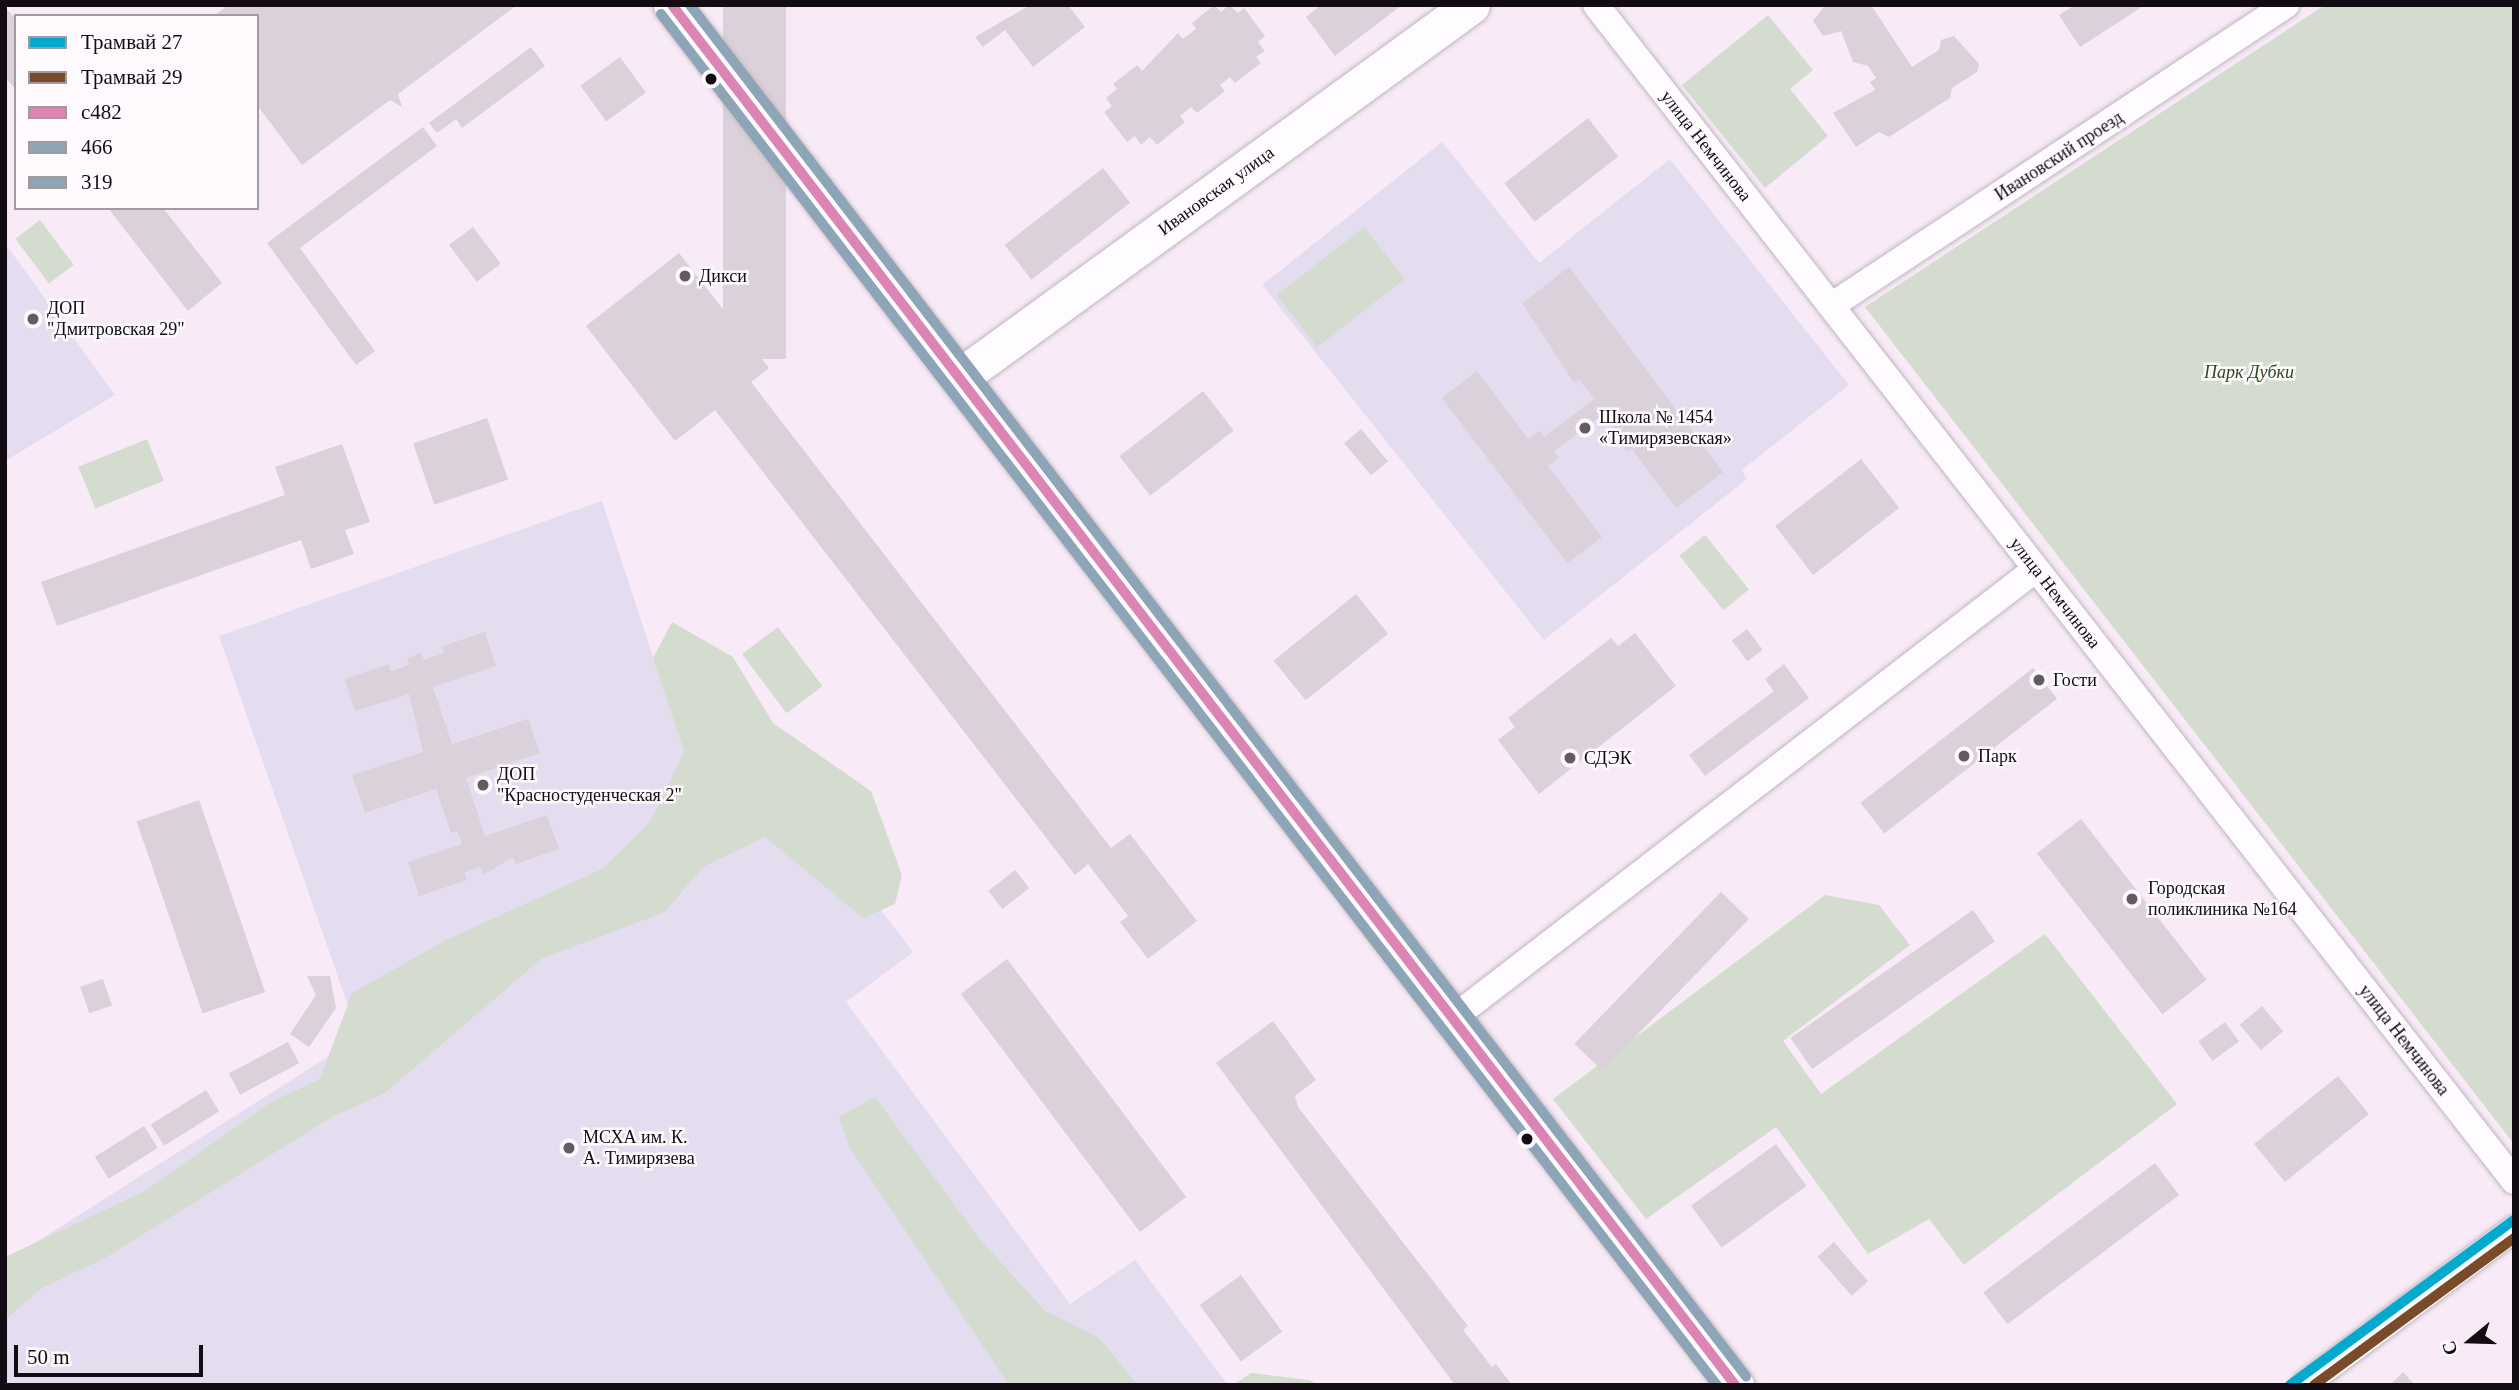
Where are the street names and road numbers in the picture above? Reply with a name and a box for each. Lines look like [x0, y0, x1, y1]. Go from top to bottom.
street label: улица Немчинова [1656, 86, 1756, 206]
street label: Ивановский проезд [1991, 106, 2127, 206]
street label: Ивановская улица [1154, 142, 1278, 240]
street label: улица Немчинова [2005, 533, 2105, 653]
street label: улица Немчинова [2354, 980, 2454, 1100]

